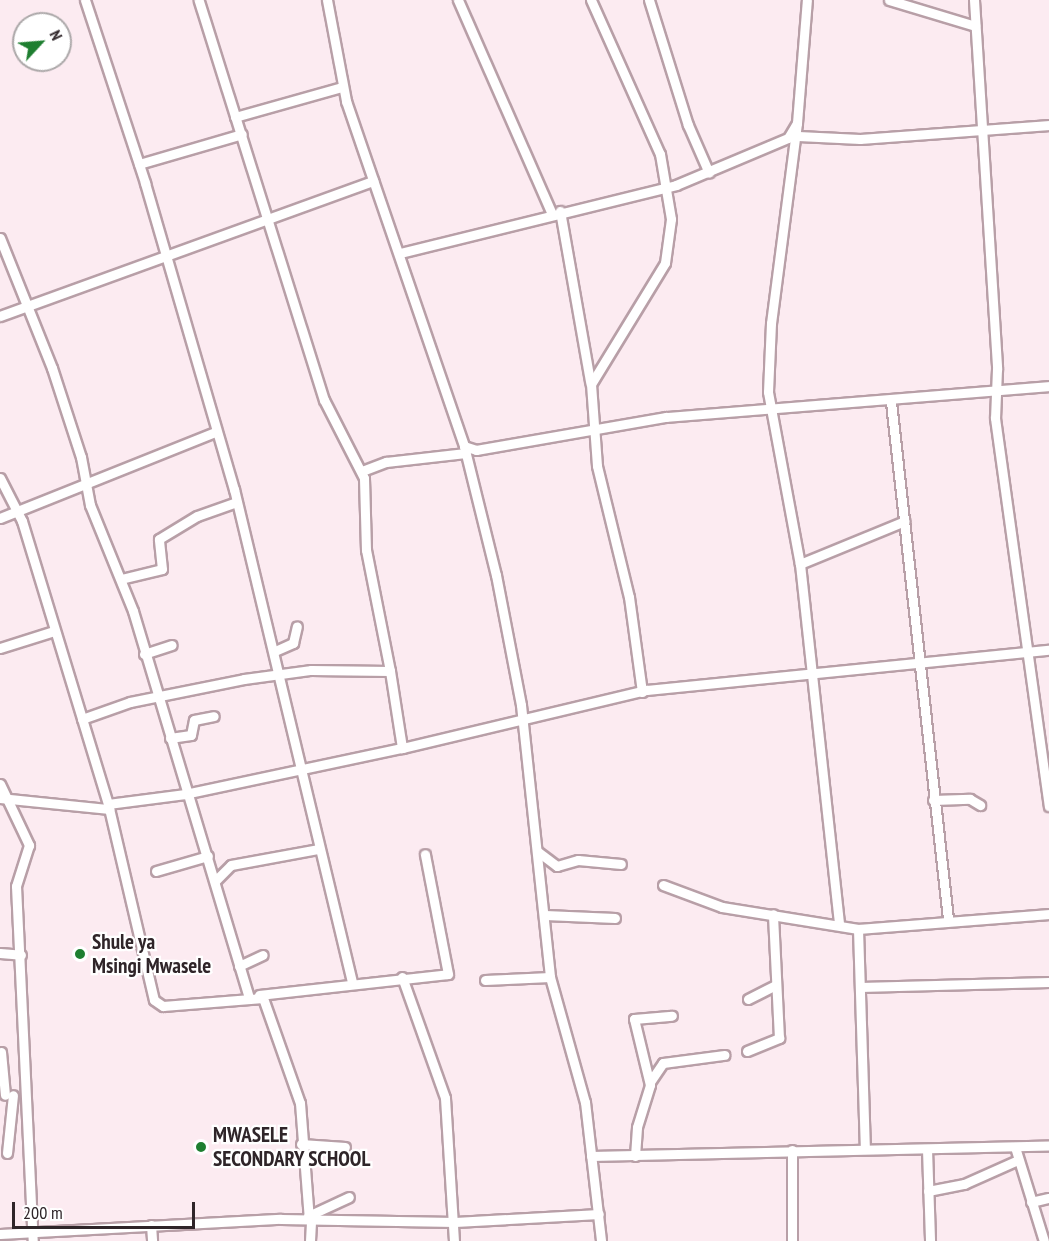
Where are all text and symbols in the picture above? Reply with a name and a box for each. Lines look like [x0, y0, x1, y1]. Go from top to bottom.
north arrow [12, 12, 72, 72]
text: N [45, 27, 67, 43]
place label: Shule ya Msingi Mwasele [92, 929, 211, 979]
marker: Shule ya Msingi Mwasele [73, 947, 87, 961]
place label: MWASELE SECONDARY SCHOOL [213, 1122, 371, 1172]
marker: MWASELE SECONDARY SCHOOL [194, 1140, 208, 1154]
scale bar [15, 1190, 198, 1228]
text: 200 m [23, 1201, 63, 1224]

